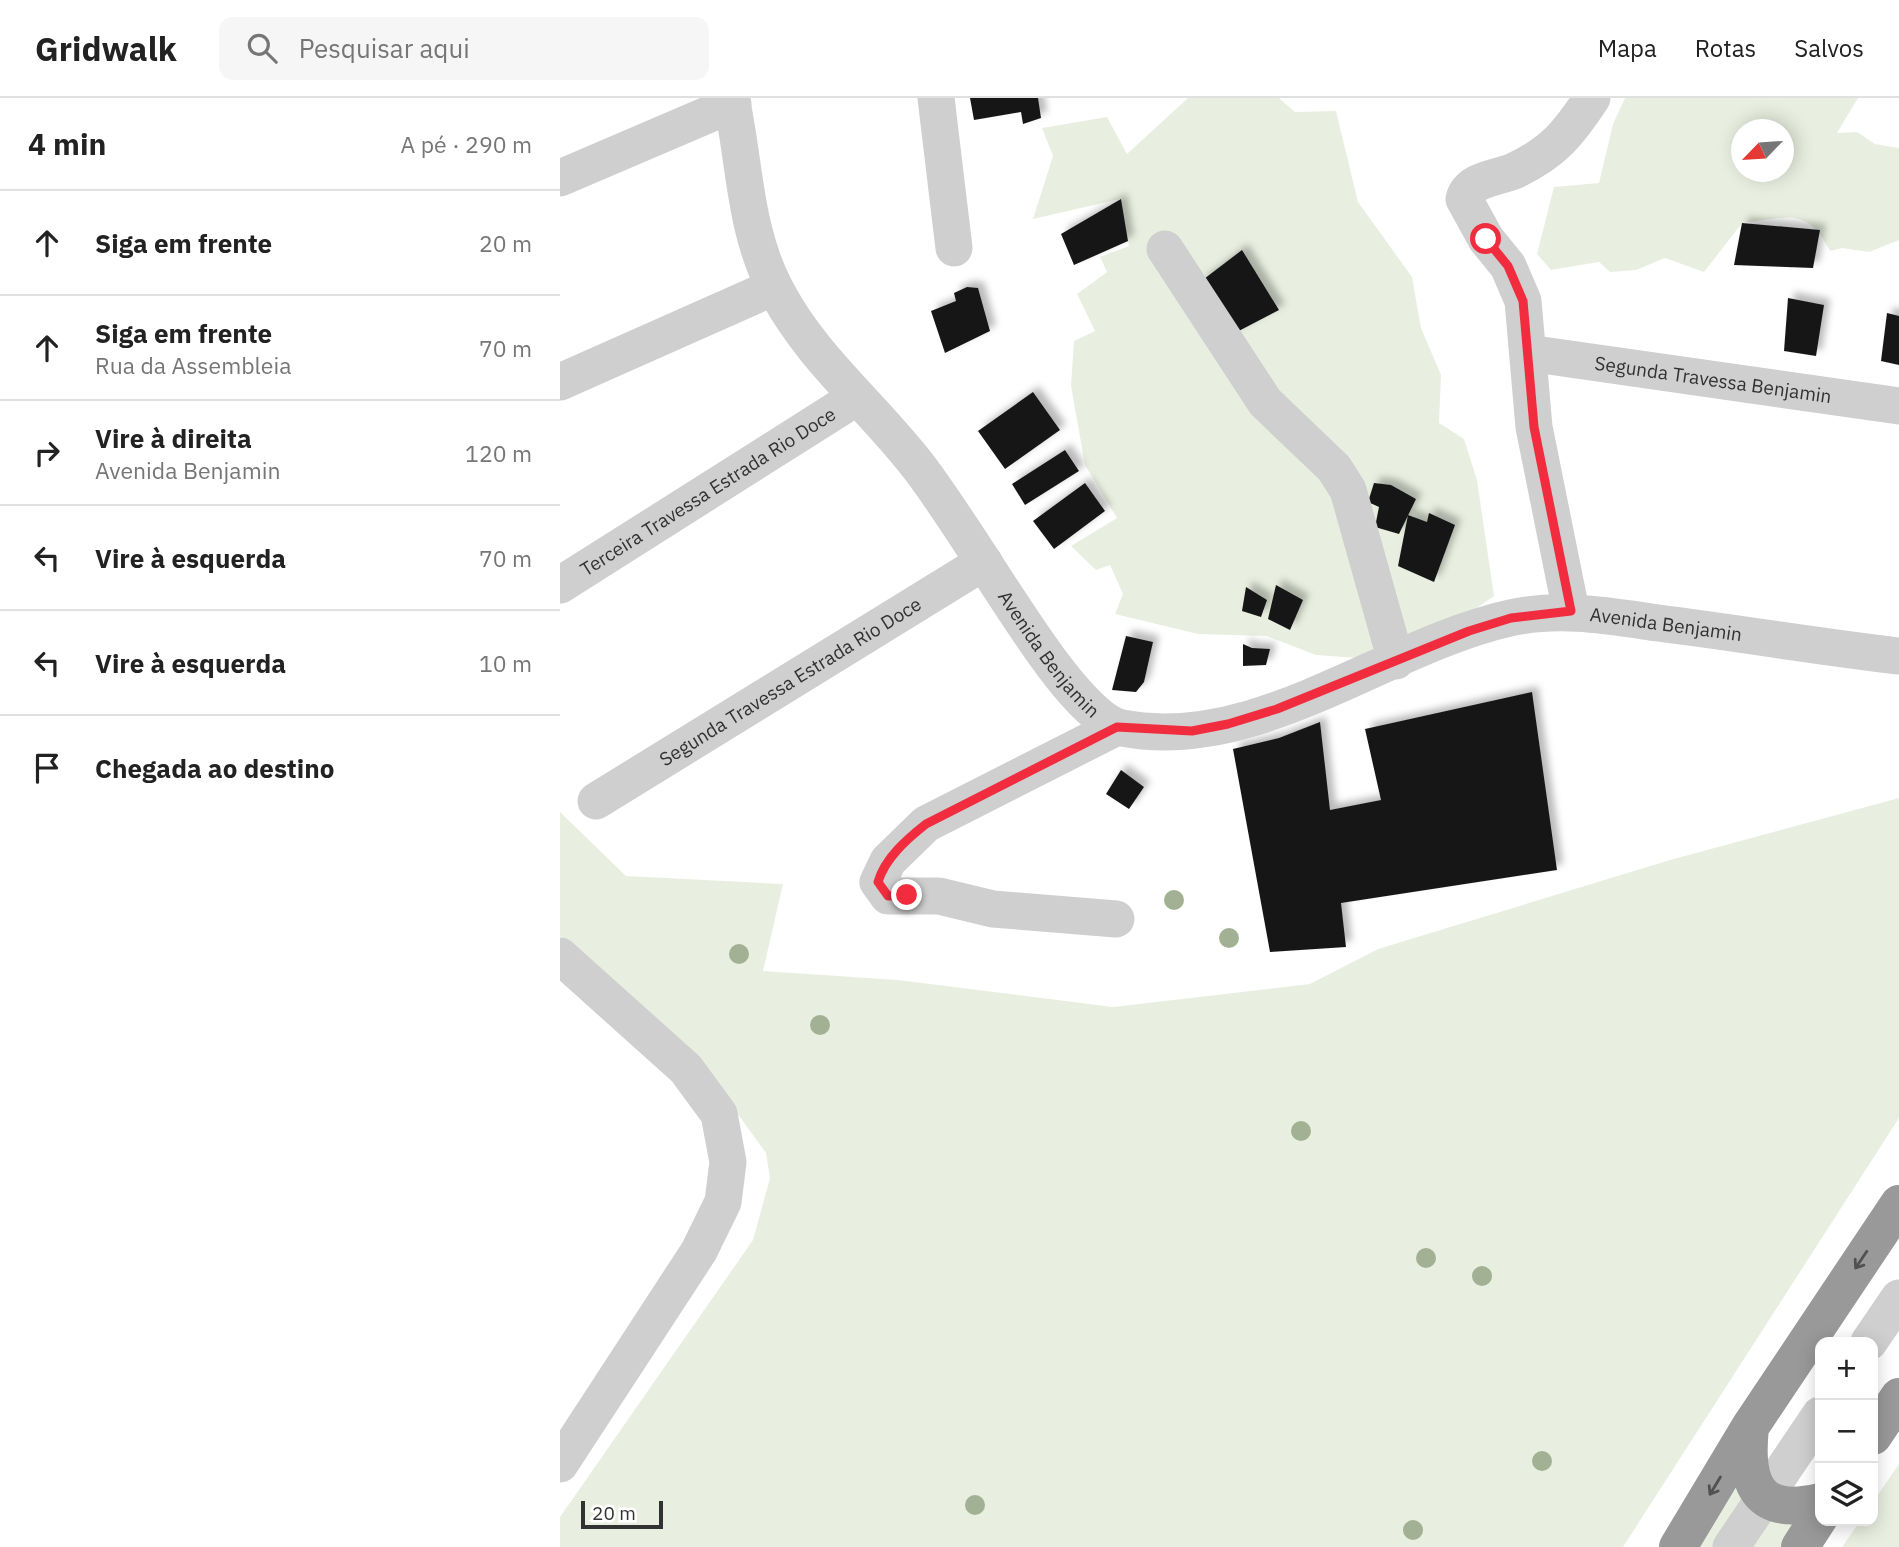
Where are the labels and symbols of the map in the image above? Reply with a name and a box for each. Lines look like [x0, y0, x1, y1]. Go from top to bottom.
north arrow [1731, 119, 1794, 182]
route start [1470, 223, 1501, 254]
street label: Segunda Travessa Benjamin [1593, 351, 1833, 408]
street label: Terceira Travessa Estrada Rio Doce [576, 402, 840, 581]
street label: Avenida Benjamin [993, 586, 1105, 723]
street label: Segunda Travessa Estrada Rio Doce [655, 592, 926, 771]
street label: Avenida Benjamin [1589, 602, 1744, 646]
route end [891, 879, 922, 910]
one-way arrow [1854, 1250, 1868, 1270]
one-way arrow [1708, 1475, 1722, 1495]
scale bar [581, 1498, 663, 1530]

